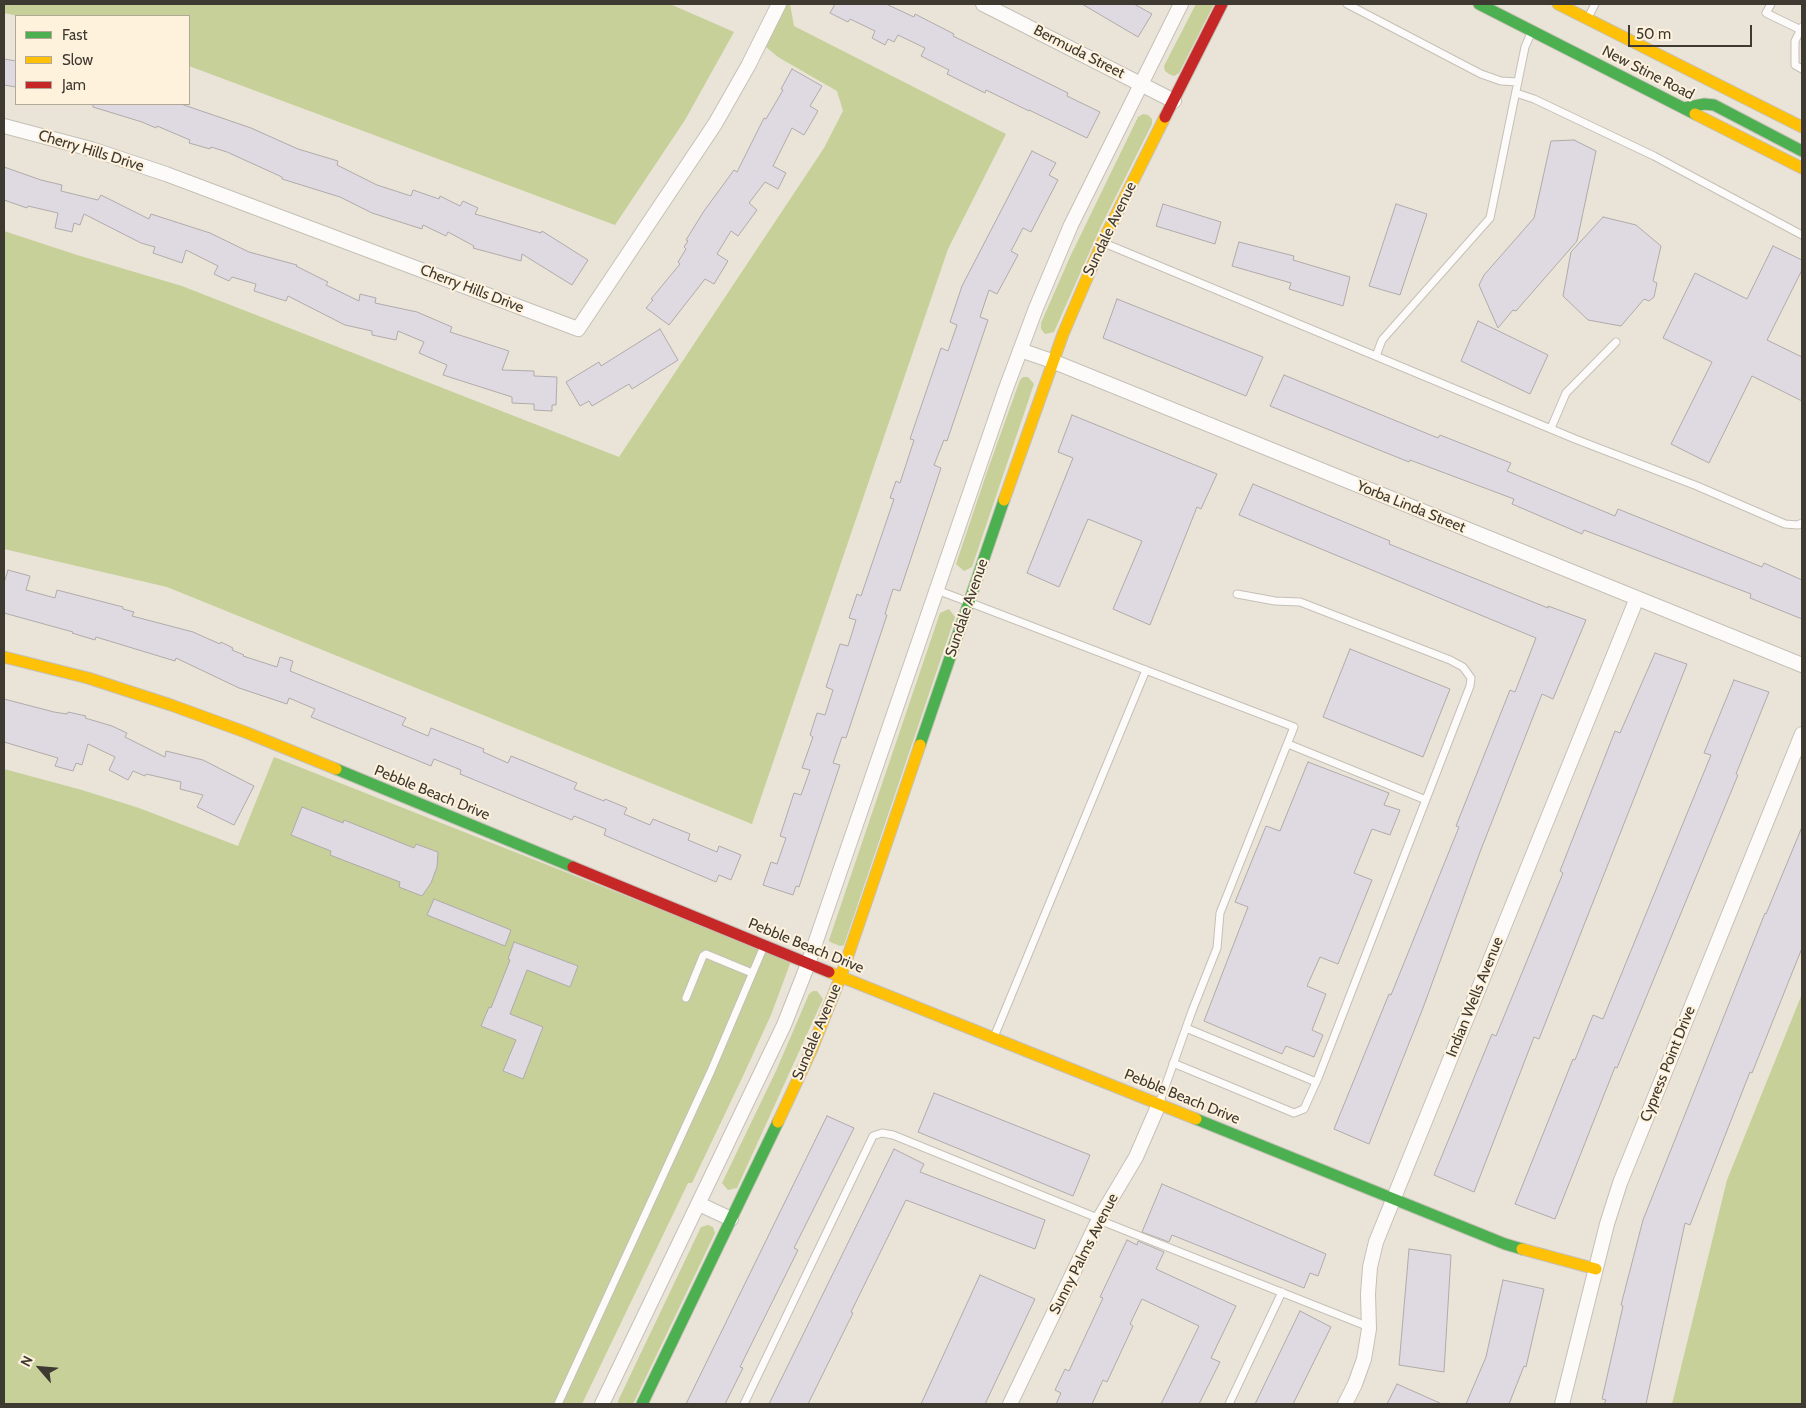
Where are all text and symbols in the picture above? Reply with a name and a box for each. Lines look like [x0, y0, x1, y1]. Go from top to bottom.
legend [15, 15, 190, 105]
scale bar [1631, 15, 1755, 47]
street label: Bermuda Street [1030, 21, 1128, 83]
text: 50 m [1636, 25, 1671, 43]
text: Fast [62, 26, 87, 44]
street label: New Stine Road [1599, 42, 1697, 104]
text: Slow [62, 51, 93, 69]
text: Jam [62, 76, 86, 94]
street label: Cherry Hills Drive [36, 126, 146, 176]
street label: Sundale Avenue [1079, 179, 1141, 279]
street label: Cherry Hills Drive [418, 261, 526, 317]
street label: Yorba Linda Street [1354, 477, 1468, 537]
street label: Sundale Avenue [942, 557, 992, 659]
street label: Pebble Beach Drive [372, 762, 492, 824]
street label: Pebble Beach Drive [746, 915, 866, 977]
street label: Indian Wells Avenue [1443, 934, 1507, 1060]
street label: Sundale Avenue [789, 981, 845, 1083]
street label: Cypress Point Drive [1637, 1003, 1699, 1125]
street label: Pebble Beach Drive [1122, 1066, 1242, 1128]
street label: Sunny Palms Avenue [1046, 1190, 1122, 1318]
north arrow [15, 1343, 65, 1393]
text: N [16, 1353, 37, 1370]

